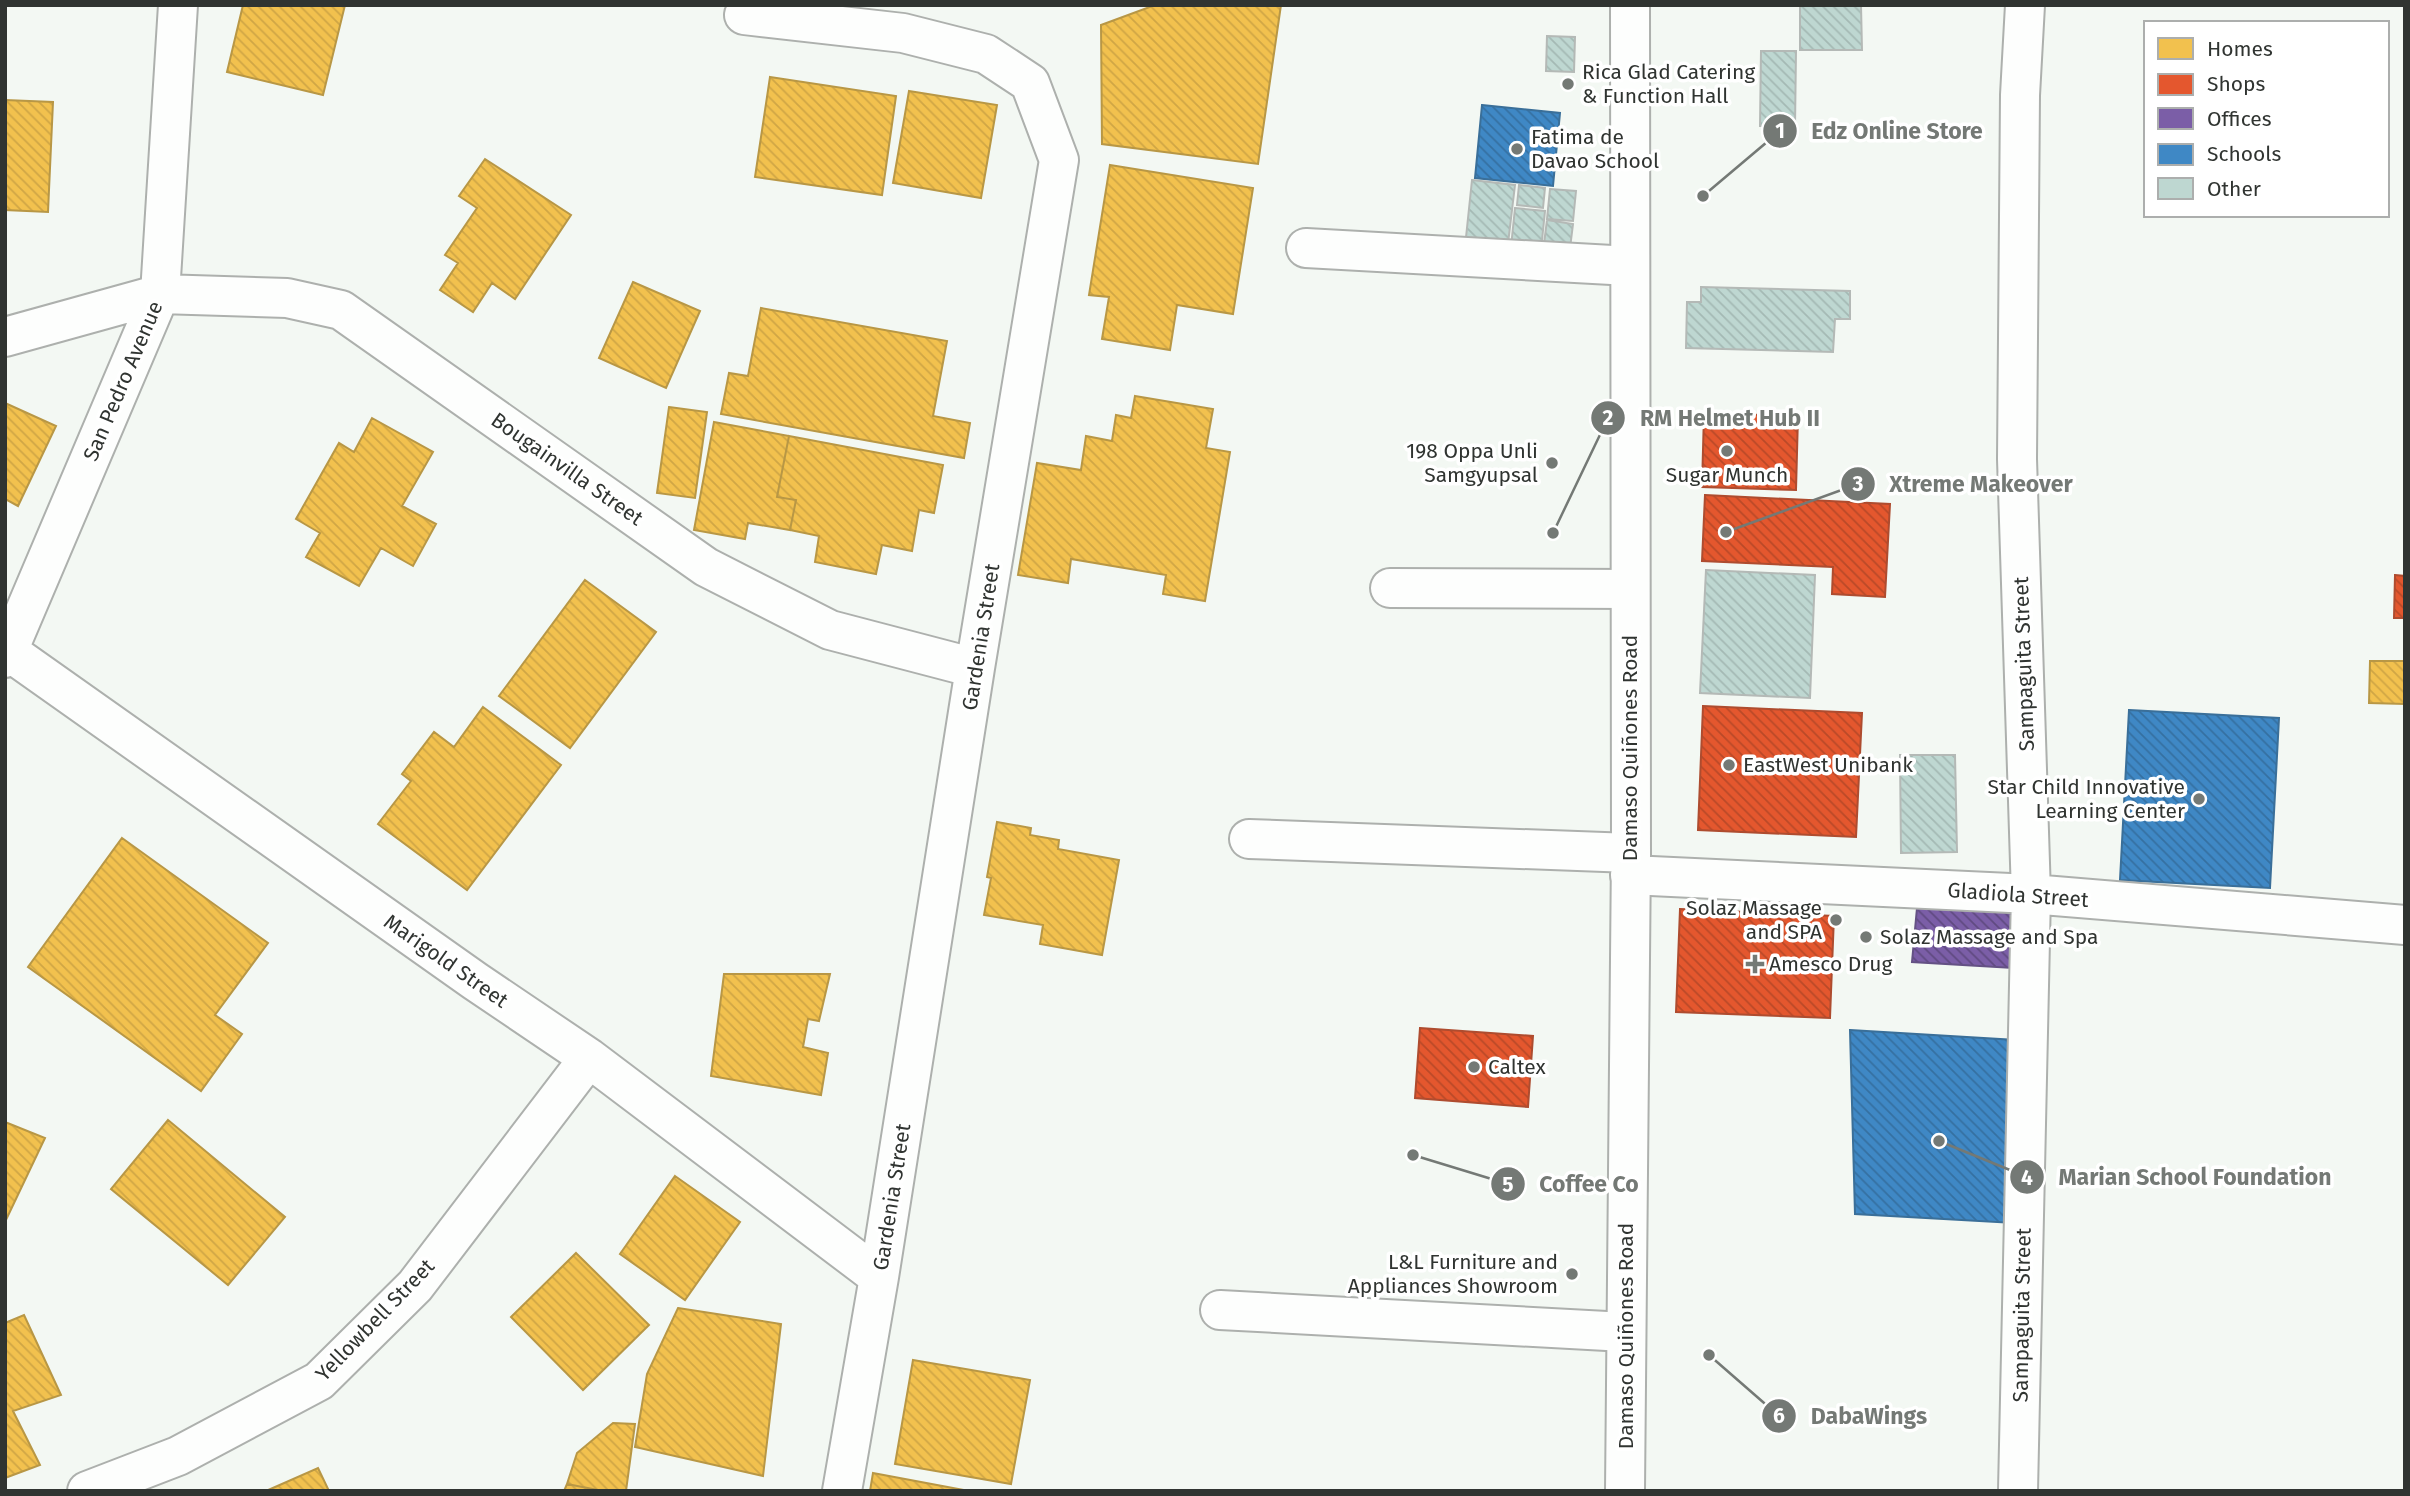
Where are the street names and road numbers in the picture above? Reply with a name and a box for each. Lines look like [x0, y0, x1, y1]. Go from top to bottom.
street label: San Pedro Avenue [78, 297, 168, 465]
street label: Bougainvilla Street [486, 407, 648, 531]
street label: Gardenia Street [957, 561, 1006, 712]
street label: Sampaguita Street [2008, 576, 2040, 752]
street label: Damaso Quiñones Road [1617, 635, 1643, 861]
street label: Gladiola Street [1947, 877, 2090, 913]
street label: Marigold Street [379, 909, 514, 1014]
street label: Gardenia Street [868, 1121, 917, 1272]
street label: Damaso Quiñones Road [1613, 1223, 1639, 1449]
street label: Sampaguita Street [2007, 1227, 2037, 1403]
street label: Yellowbell Street [310, 1253, 440, 1387]

